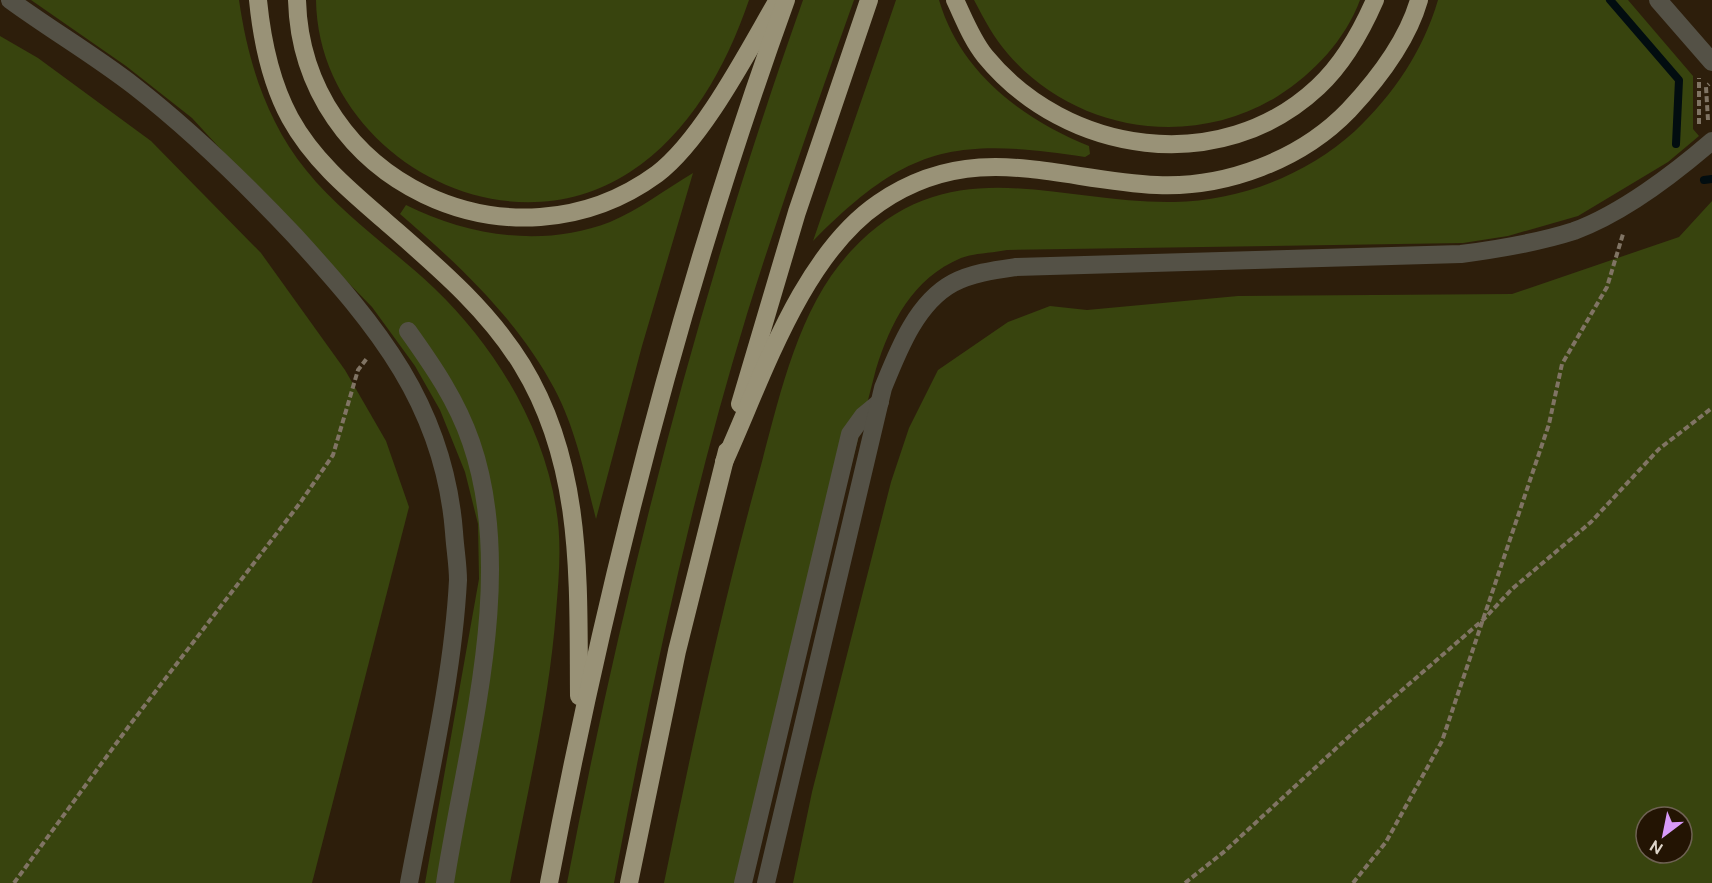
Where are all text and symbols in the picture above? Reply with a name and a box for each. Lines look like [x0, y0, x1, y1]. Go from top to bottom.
north arrow [1634, 805, 1694, 865]
text: N [1646, 837, 1666, 859]

